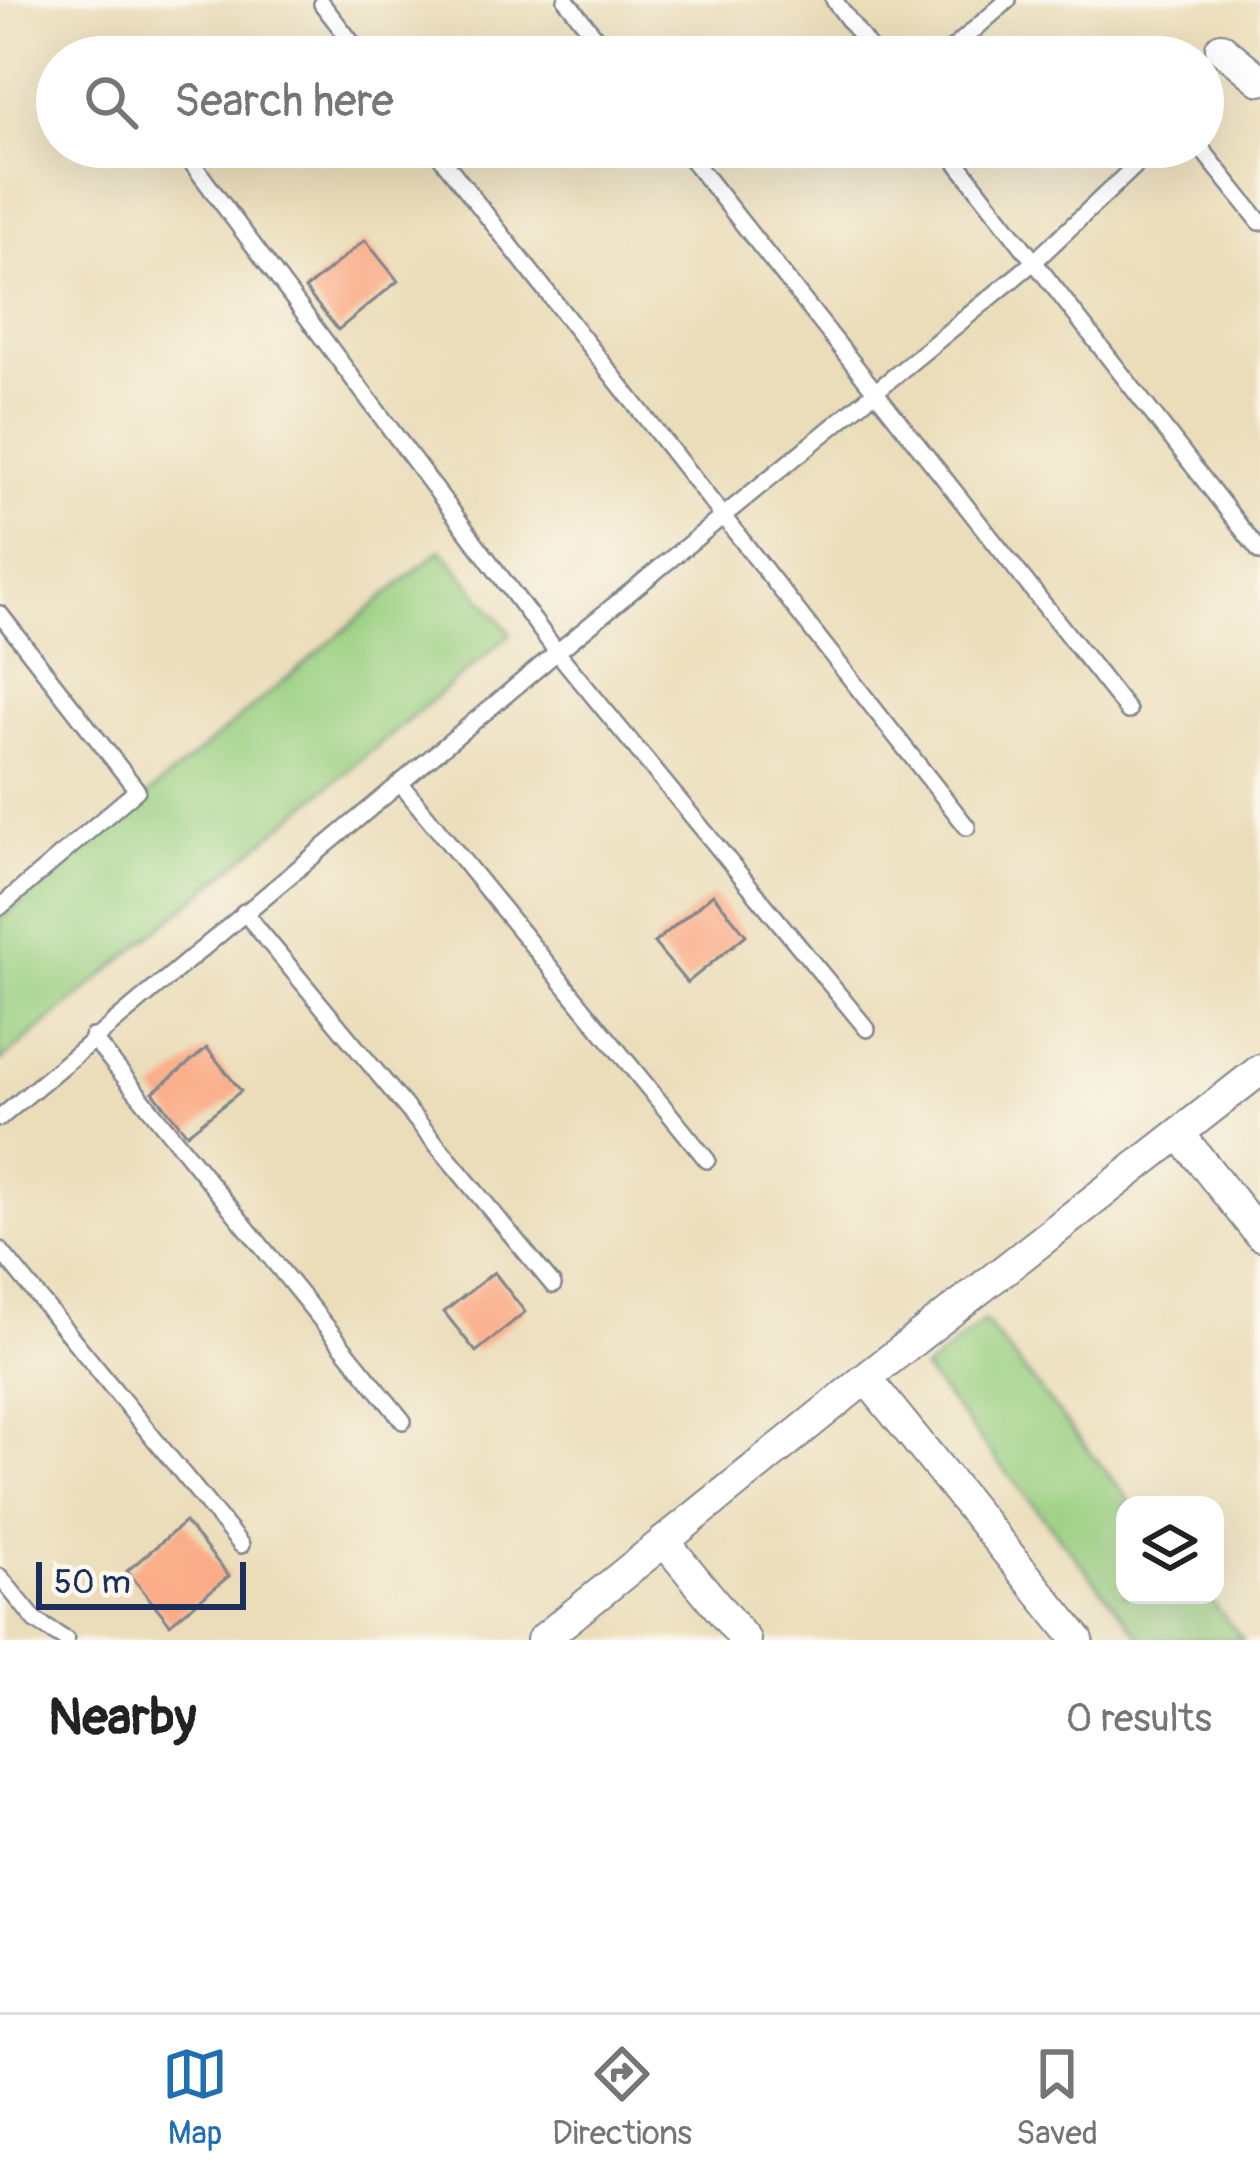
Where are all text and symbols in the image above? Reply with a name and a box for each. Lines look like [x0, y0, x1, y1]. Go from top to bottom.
search box [36, 36, 1224, 168]
icon: search [78, 69, 144, 135]
text: Search here [174, 74, 394, 130]
map controls [1116, 1496, 1224, 1604]
button: layers [1116, 1496, 1224, 1604]
scale bar [36, 1556, 246, 1609]
text: 50 m [54, 1562, 131, 1603]
text: Nearby [48, 1686, 196, 1750]
text: 0 results [1066, 1694, 1212, 1743]
tab: Map [162, 2041, 228, 2154]
tab: Directions [552, 2041, 692, 2154]
tab: Saved [1016, 2041, 1098, 2154]

